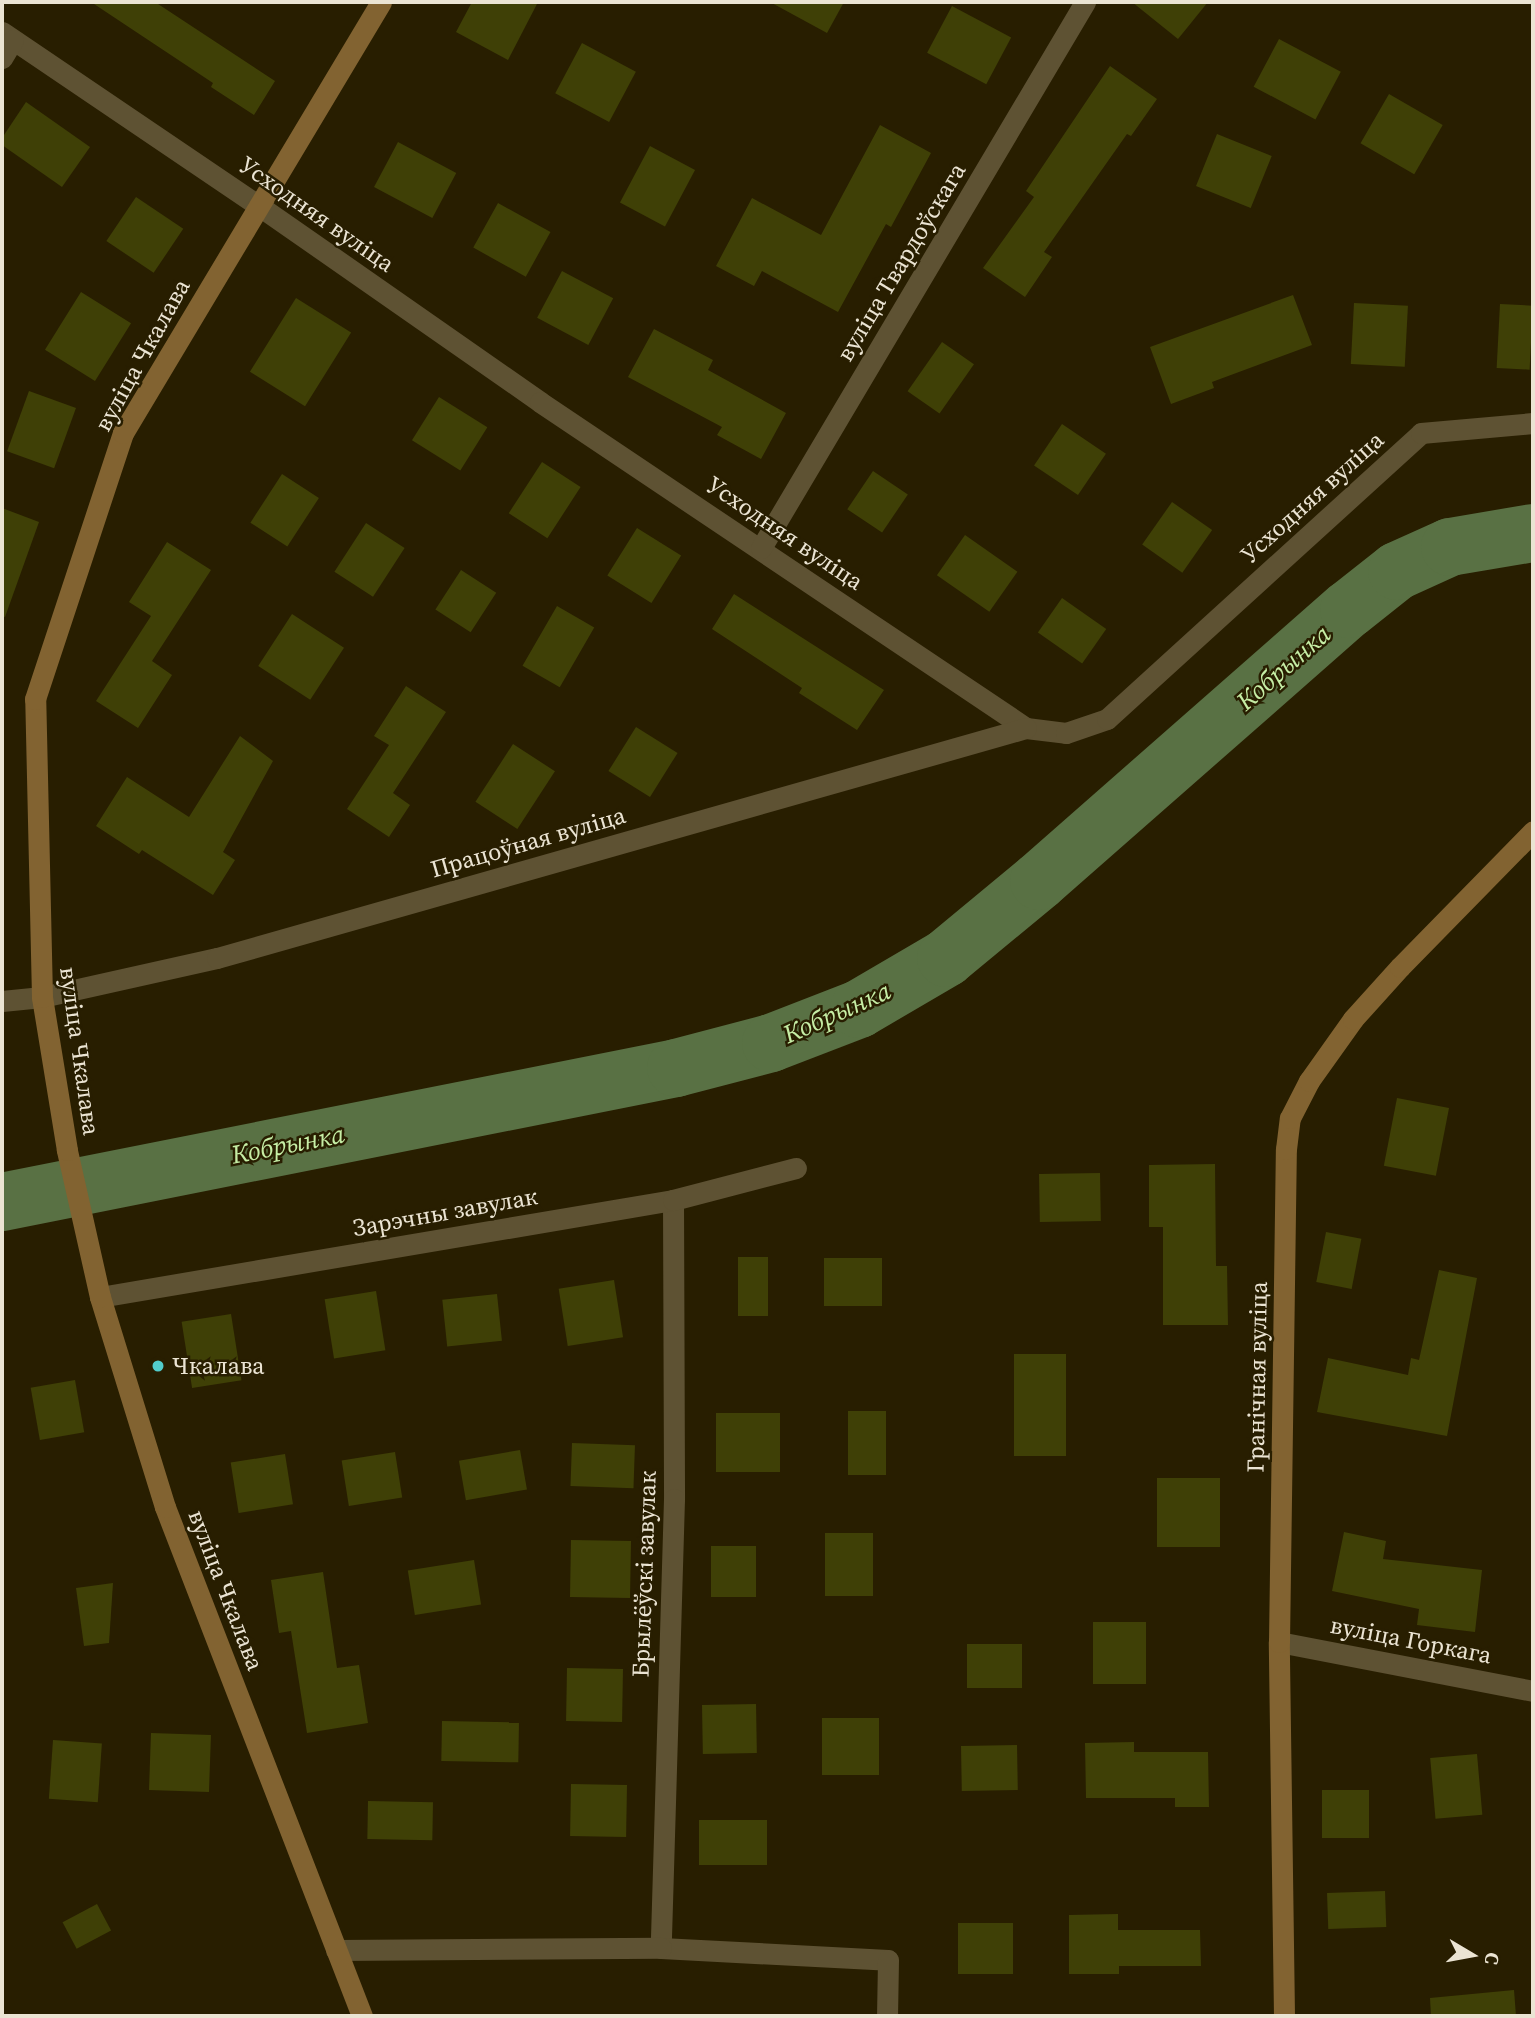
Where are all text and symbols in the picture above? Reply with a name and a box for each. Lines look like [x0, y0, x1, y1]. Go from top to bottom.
street label: Усходняя вуліца [234, 150, 400, 278]
street label: вуліца Твардоўскага [830, 157, 972, 367]
street label: вуліца Чкалава [88, 274, 196, 436]
street label: Усходняя вуліца [1235, 425, 1389, 569]
street label: Усходняя вуліца [701, 470, 869, 596]
water label: Кобрынка [1231, 619, 1337, 717]
street label: Працоўная вуліца [427, 800, 629, 884]
street label: вуліца Чкалава [54, 965, 106, 1137]
water label: Кобрынка [778, 975, 896, 1051]
water label: Кобрынка [229, 1119, 347, 1171]
street label: Зарэчны завулак [350, 1182, 540, 1242]
street label: Гранічная вуліца [1241, 1281, 1273, 1473]
place label: Чкалава [172, 1352, 265, 1380]
marker: Чкалава [150, 1358, 166, 1374]
street label: Брылёўскі завулак [626, 1470, 662, 1678]
street label: вуліца Чкалава [182, 1506, 270, 1674]
street label: вуліца Горкага [1328, 1610, 1494, 1670]
north arrow [1437, 1920, 1507, 1990]
text: С [1479, 1951, 1507, 1967]

